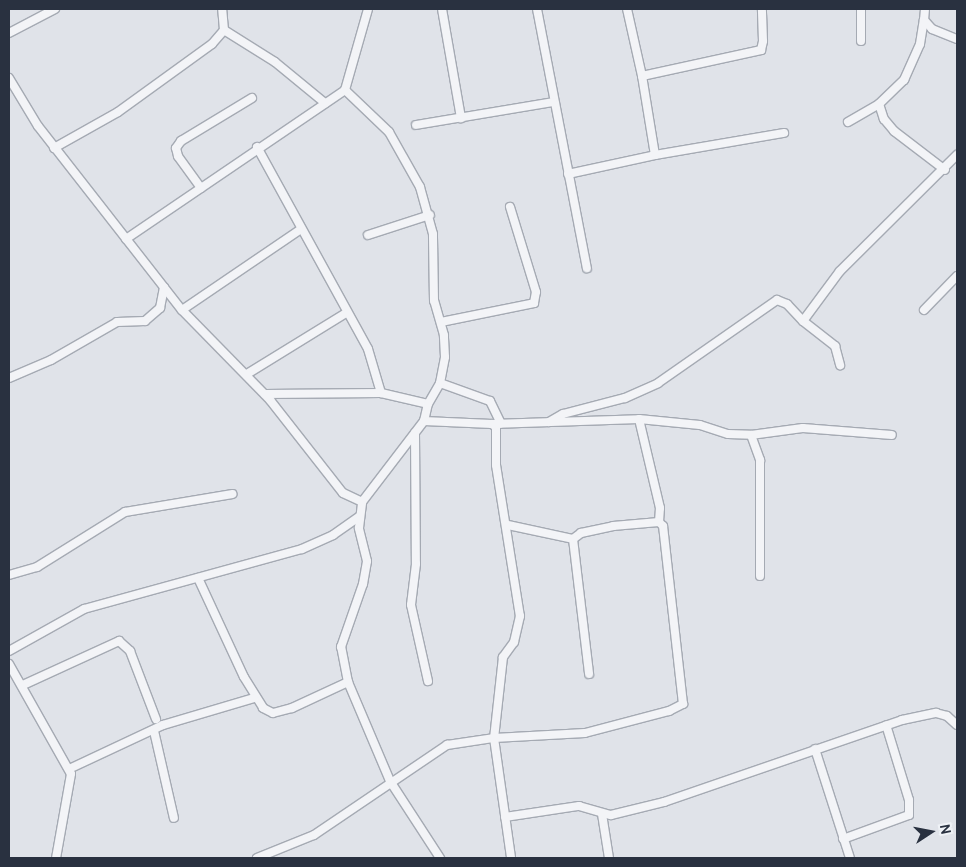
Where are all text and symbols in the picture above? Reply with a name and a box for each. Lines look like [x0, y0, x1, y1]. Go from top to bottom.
north arrow [906, 807, 956, 857]
text: N [936, 823, 956, 836]

